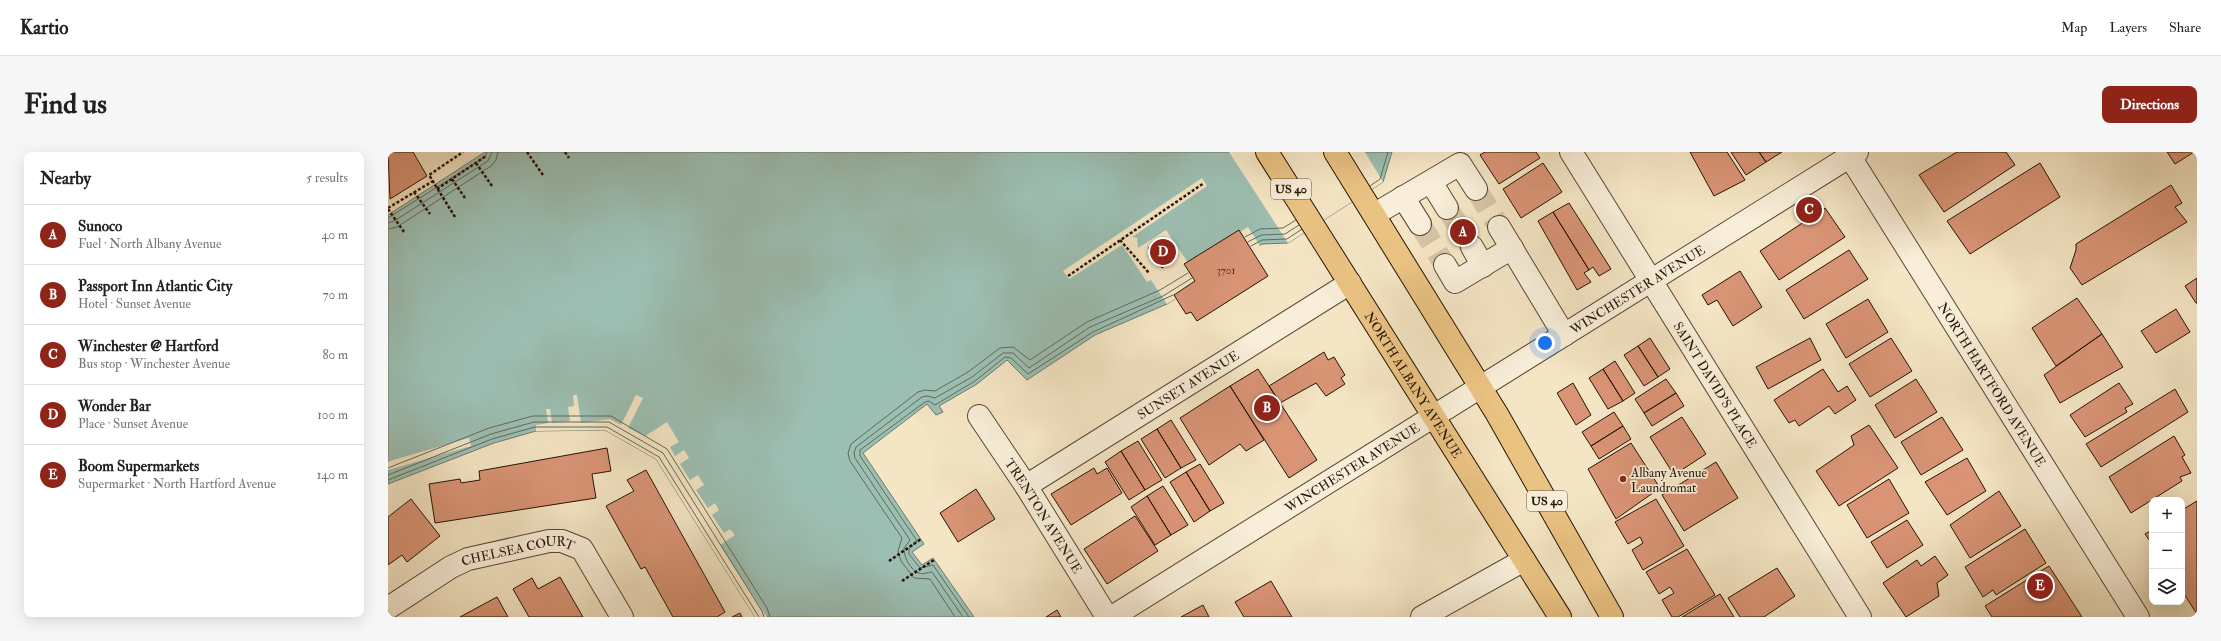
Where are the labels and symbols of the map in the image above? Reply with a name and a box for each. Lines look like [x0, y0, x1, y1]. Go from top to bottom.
road number: US 40 [1271, 179, 1311, 199]
pin: C [1796, 195, 1822, 225]
pin: A [1450, 217, 1476, 247]
pin: D [1150, 237, 1176, 267]
street label: WINCHESTER AVENUE [1566, 242, 1708, 339]
house number: 3701 [1217, 264, 1235, 277]
street label: NORTH HARTFORD AVENUE [1934, 300, 2049, 470]
street label: NORTH ALBANY AVENUE [1361, 309, 1465, 461]
street label: SAINT DAVID'S PLACE [1670, 319, 1760, 451]
your location [1535, 333, 1555, 353]
street label: SUNSET AVENUE [1135, 348, 1242, 423]
pin: B [1254, 393, 1280, 423]
street label: WINCHESTER AVENUE [1281, 420, 1423, 517]
street label: TRENTON AVENUE [1001, 456, 1085, 577]
place label: Albany Avenue Laundromat [1630, 465, 1707, 496]
marker: Albany Avenue Laundromat [1618, 474, 1628, 484]
road number: US 40 [1527, 491, 1567, 511]
street label: CHELSEA COURT [459, 534, 577, 570]
pin: E [2027, 571, 2053, 601]

